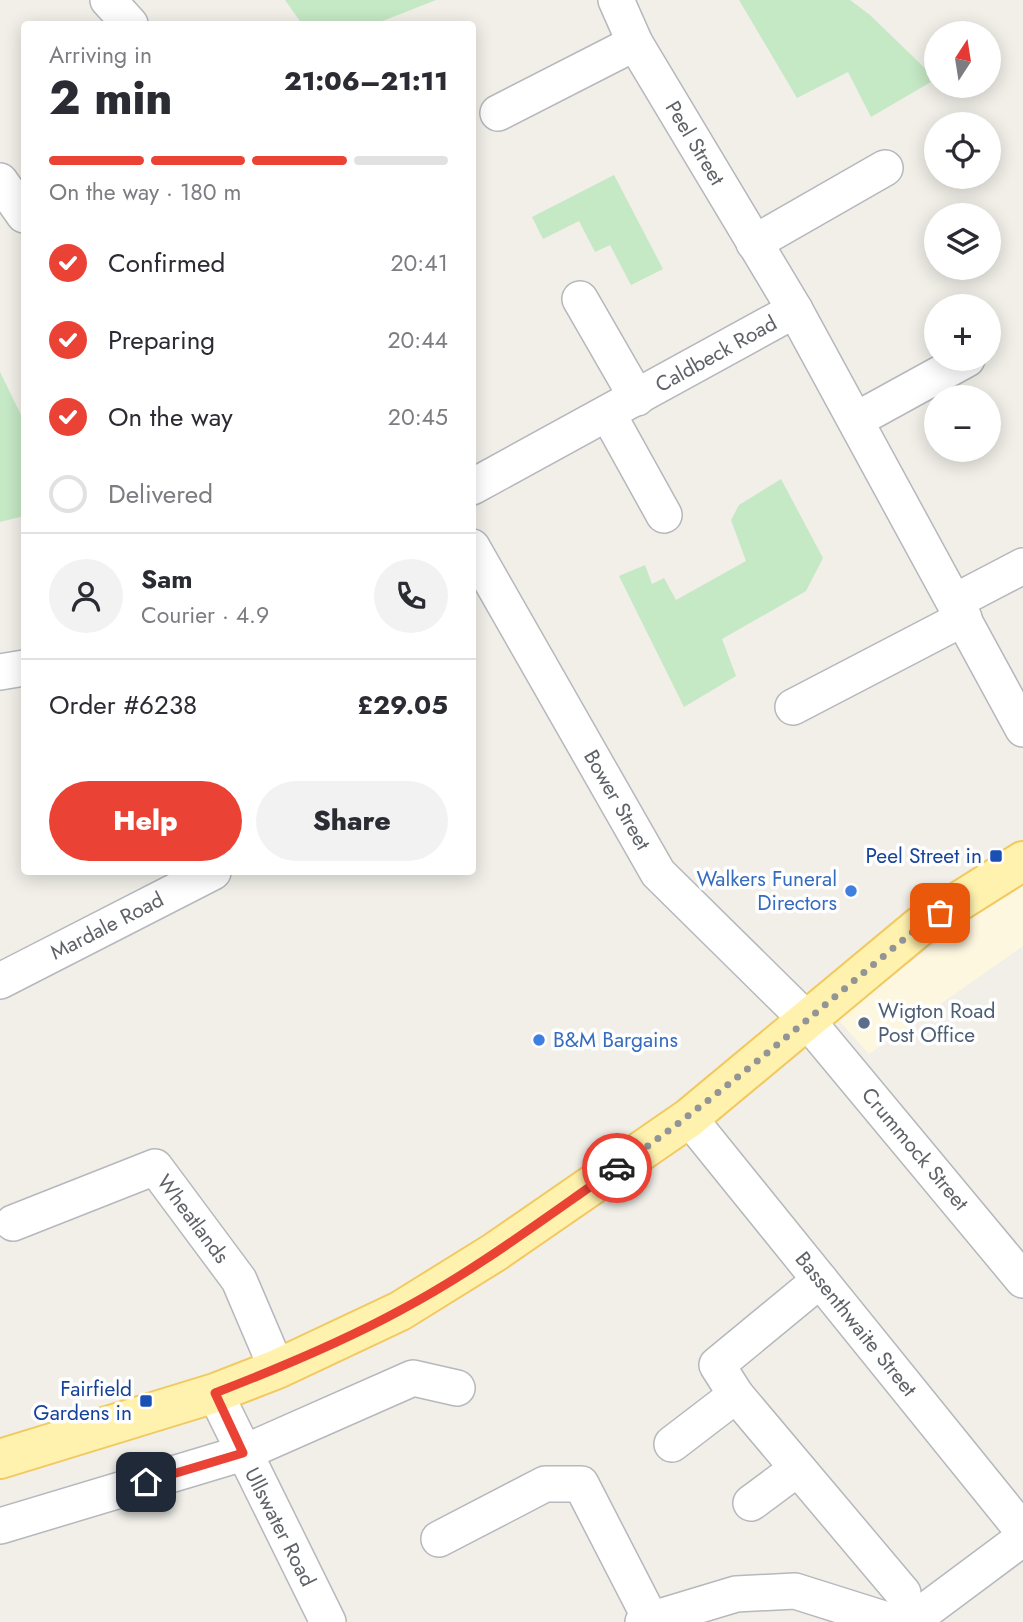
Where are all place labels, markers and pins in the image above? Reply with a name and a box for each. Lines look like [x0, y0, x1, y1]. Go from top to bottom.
place label: Peel Street in [865, 841, 982, 871]
marker: Peel Street in [988, 848, 1004, 864]
place label: Walkers Funeral Directors [697, 864, 837, 918]
marker: Walkers Funeral Directors [843, 883, 859, 899]
pin [910, 883, 970, 943]
place label: Wigton Road Post Office [878, 996, 995, 1050]
marker: Wigton Road Post Office [856, 1015, 872, 1031]
place label: B&M Bargains [553, 1025, 678, 1055]
marker: B&M Bargains [531, 1032, 547, 1048]
place label: Fairfield Gardens in [33, 1374, 132, 1428]
marker: Fairfield Gardens in [138, 1393, 154, 1409]
pin [116, 1452, 176, 1512]

